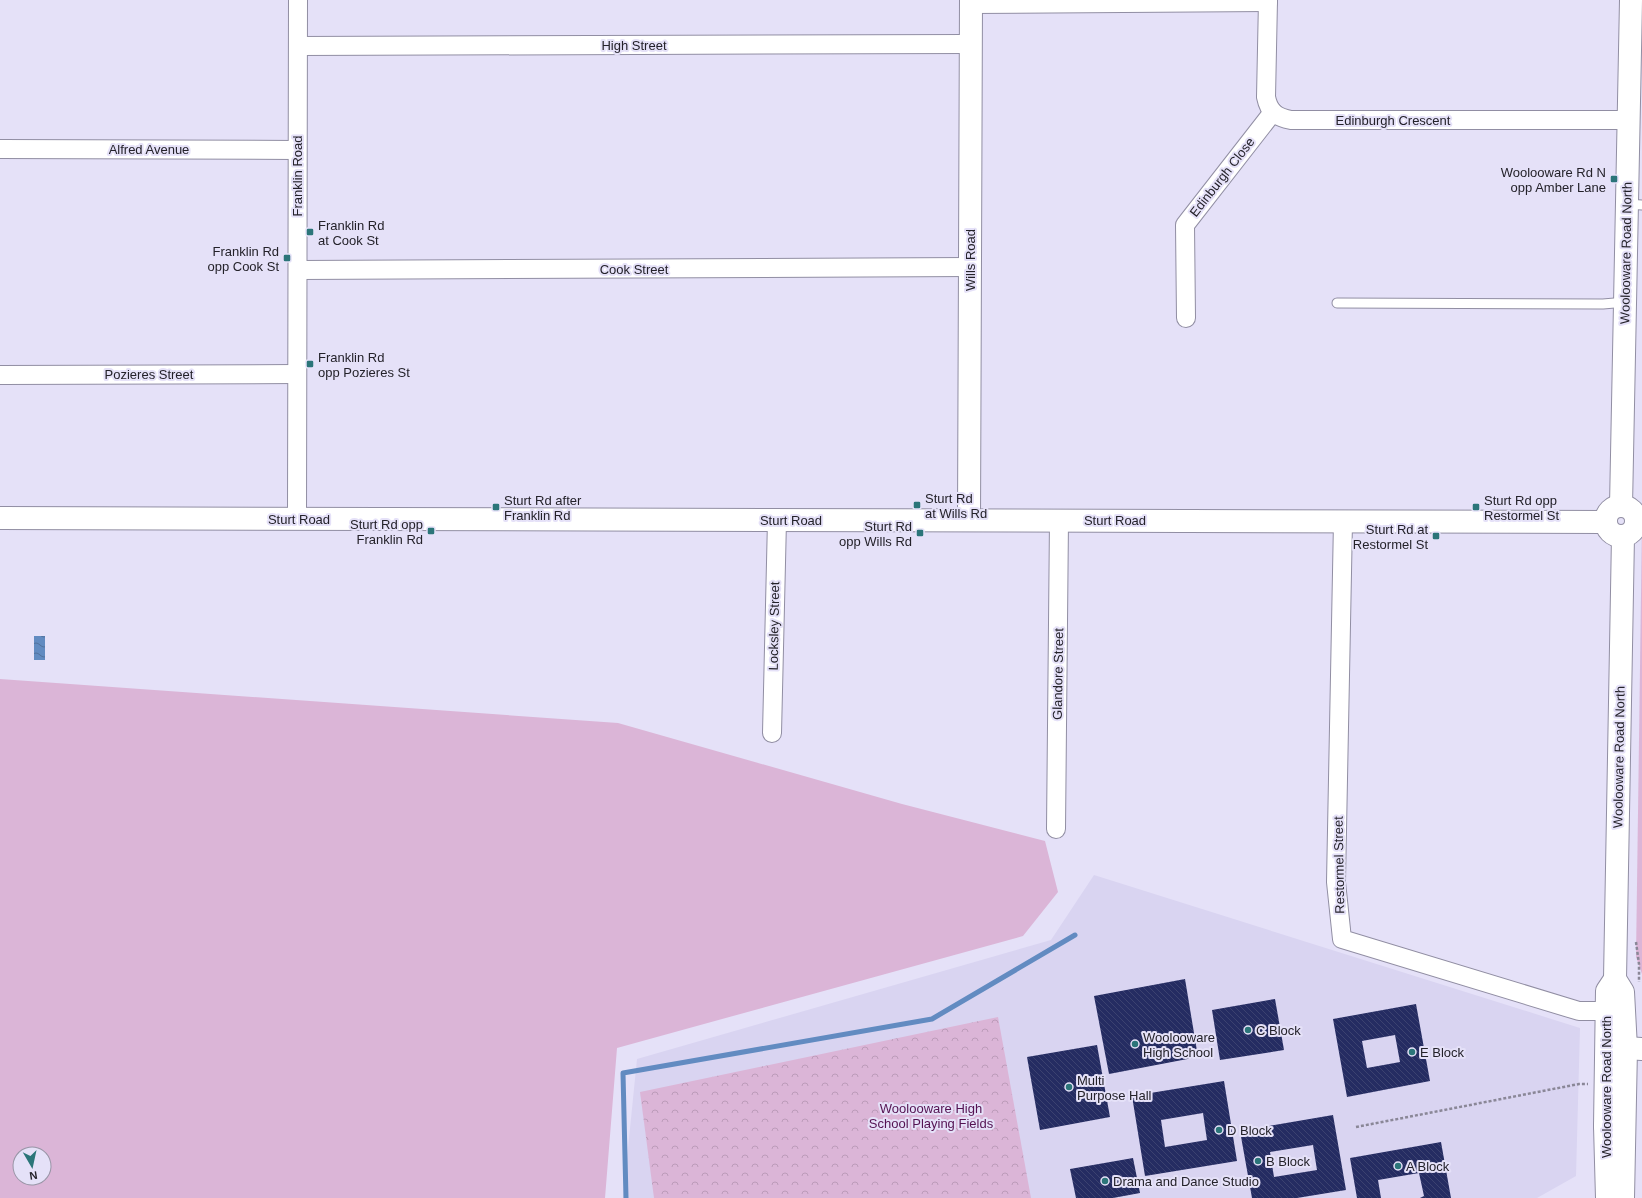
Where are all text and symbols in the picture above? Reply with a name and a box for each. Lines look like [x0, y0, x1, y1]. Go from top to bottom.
street label: High Street [601, 38, 667, 53]
street label: Edinburgh Crescent [1336, 113, 1451, 128]
street label: Edinburgh Close [1186, 135, 1258, 219]
street label: Franklin Road [290, 136, 305, 216]
street label: Alfred Avenue [109, 142, 189, 157]
place label: Woolooware Rd N opp Amber Lane [1501, 165, 1606, 195]
marker: Woolooware Rd N opp Amber Lane [1609, 174, 1619, 184]
street label: Woolooware Road North [1617, 182, 1635, 324]
place label: Franklin Rd at Cook St [318, 218, 384, 248]
marker: Franklin Rd at Cook St [305, 227, 315, 237]
street label: Wills Road [963, 229, 978, 291]
place label: Franklin Rd opp Cook St [207, 244, 279, 274]
marker: Franklin Rd opp Cook St [282, 253, 292, 263]
street label: Cook Street [600, 262, 669, 277]
place label: Franklin Rd opp Pozieres St [318, 350, 410, 380]
marker: Franklin Rd opp Pozieres St [305, 359, 315, 369]
street label: Pozieres Street [105, 367, 194, 382]
place label: Sturt Rd at Wills Rd [925, 491, 987, 521]
place label: Sturt Rd after Franklin Rd [504, 493, 582, 523]
place label: Sturt Rd opp Restormel St [1484, 493, 1560, 523]
marker: Sturt Rd at Wills Rd [912, 500, 922, 510]
marker: Sturt Rd after Franklin Rd [491, 502, 501, 512]
marker: Sturt Rd opp Restormel St [1471, 502, 1481, 512]
street label: Sturt Road [268, 512, 330, 527]
street label: Sturt Road [760, 513, 822, 528]
street label: Sturt Road [1084, 513, 1146, 528]
place label: Sturt Rd opp Franklin Rd [350, 517, 423, 547]
place label: Sturt Rd opp Wills Rd [839, 519, 912, 549]
place label: Sturt Rd at Restormel St [1353, 522, 1428, 552]
marker: Sturt Rd opp Franklin Rd [426, 526, 436, 536]
marker: Sturt Rd opp Wills Rd [915, 528, 925, 538]
marker: Sturt Rd at Restormel St [1431, 531, 1441, 541]
street label: Locksley Street [766, 581, 782, 671]
street label: Glandore Street [1050, 628, 1066, 720]
street label: Woolooware Road North [1610, 686, 1628, 828]
street label: Restormel Street [1331, 816, 1347, 914]
street label: Woolooware Road North [1599, 1016, 1614, 1158]
place label: C Block [1256, 1023, 1301, 1038]
marker: C Block [1243, 1025, 1253, 1035]
place label: Woolooware High School [1143, 1030, 1215, 1060]
marker: Woolooware High School [1130, 1039, 1140, 1049]
place label: E Block [1420, 1045, 1465, 1060]
marker: E Block [1407, 1047, 1417, 1057]
place label: Multi Purpose Hall [1077, 1073, 1152, 1103]
marker: Multi Purpose Hall [1064, 1082, 1074, 1092]
park label: Woolooware High School Playing Fields [869, 1101, 994, 1131]
place label: D Block [1227, 1123, 1272, 1138]
marker: D Block [1214, 1125, 1224, 1135]
north arrow [12, 1146, 52, 1186]
place label: B Block [1266, 1154, 1311, 1169]
marker: B Block [1253, 1156, 1263, 1166]
place label: A Block [1406, 1159, 1450, 1174]
marker: A Block [1393, 1161, 1403, 1171]
text: N [29, 1169, 38, 1182]
place label: Drama and Dance Studio [1113, 1174, 1259, 1189]
marker: Drama and Dance Studio [1100, 1176, 1110, 1186]

